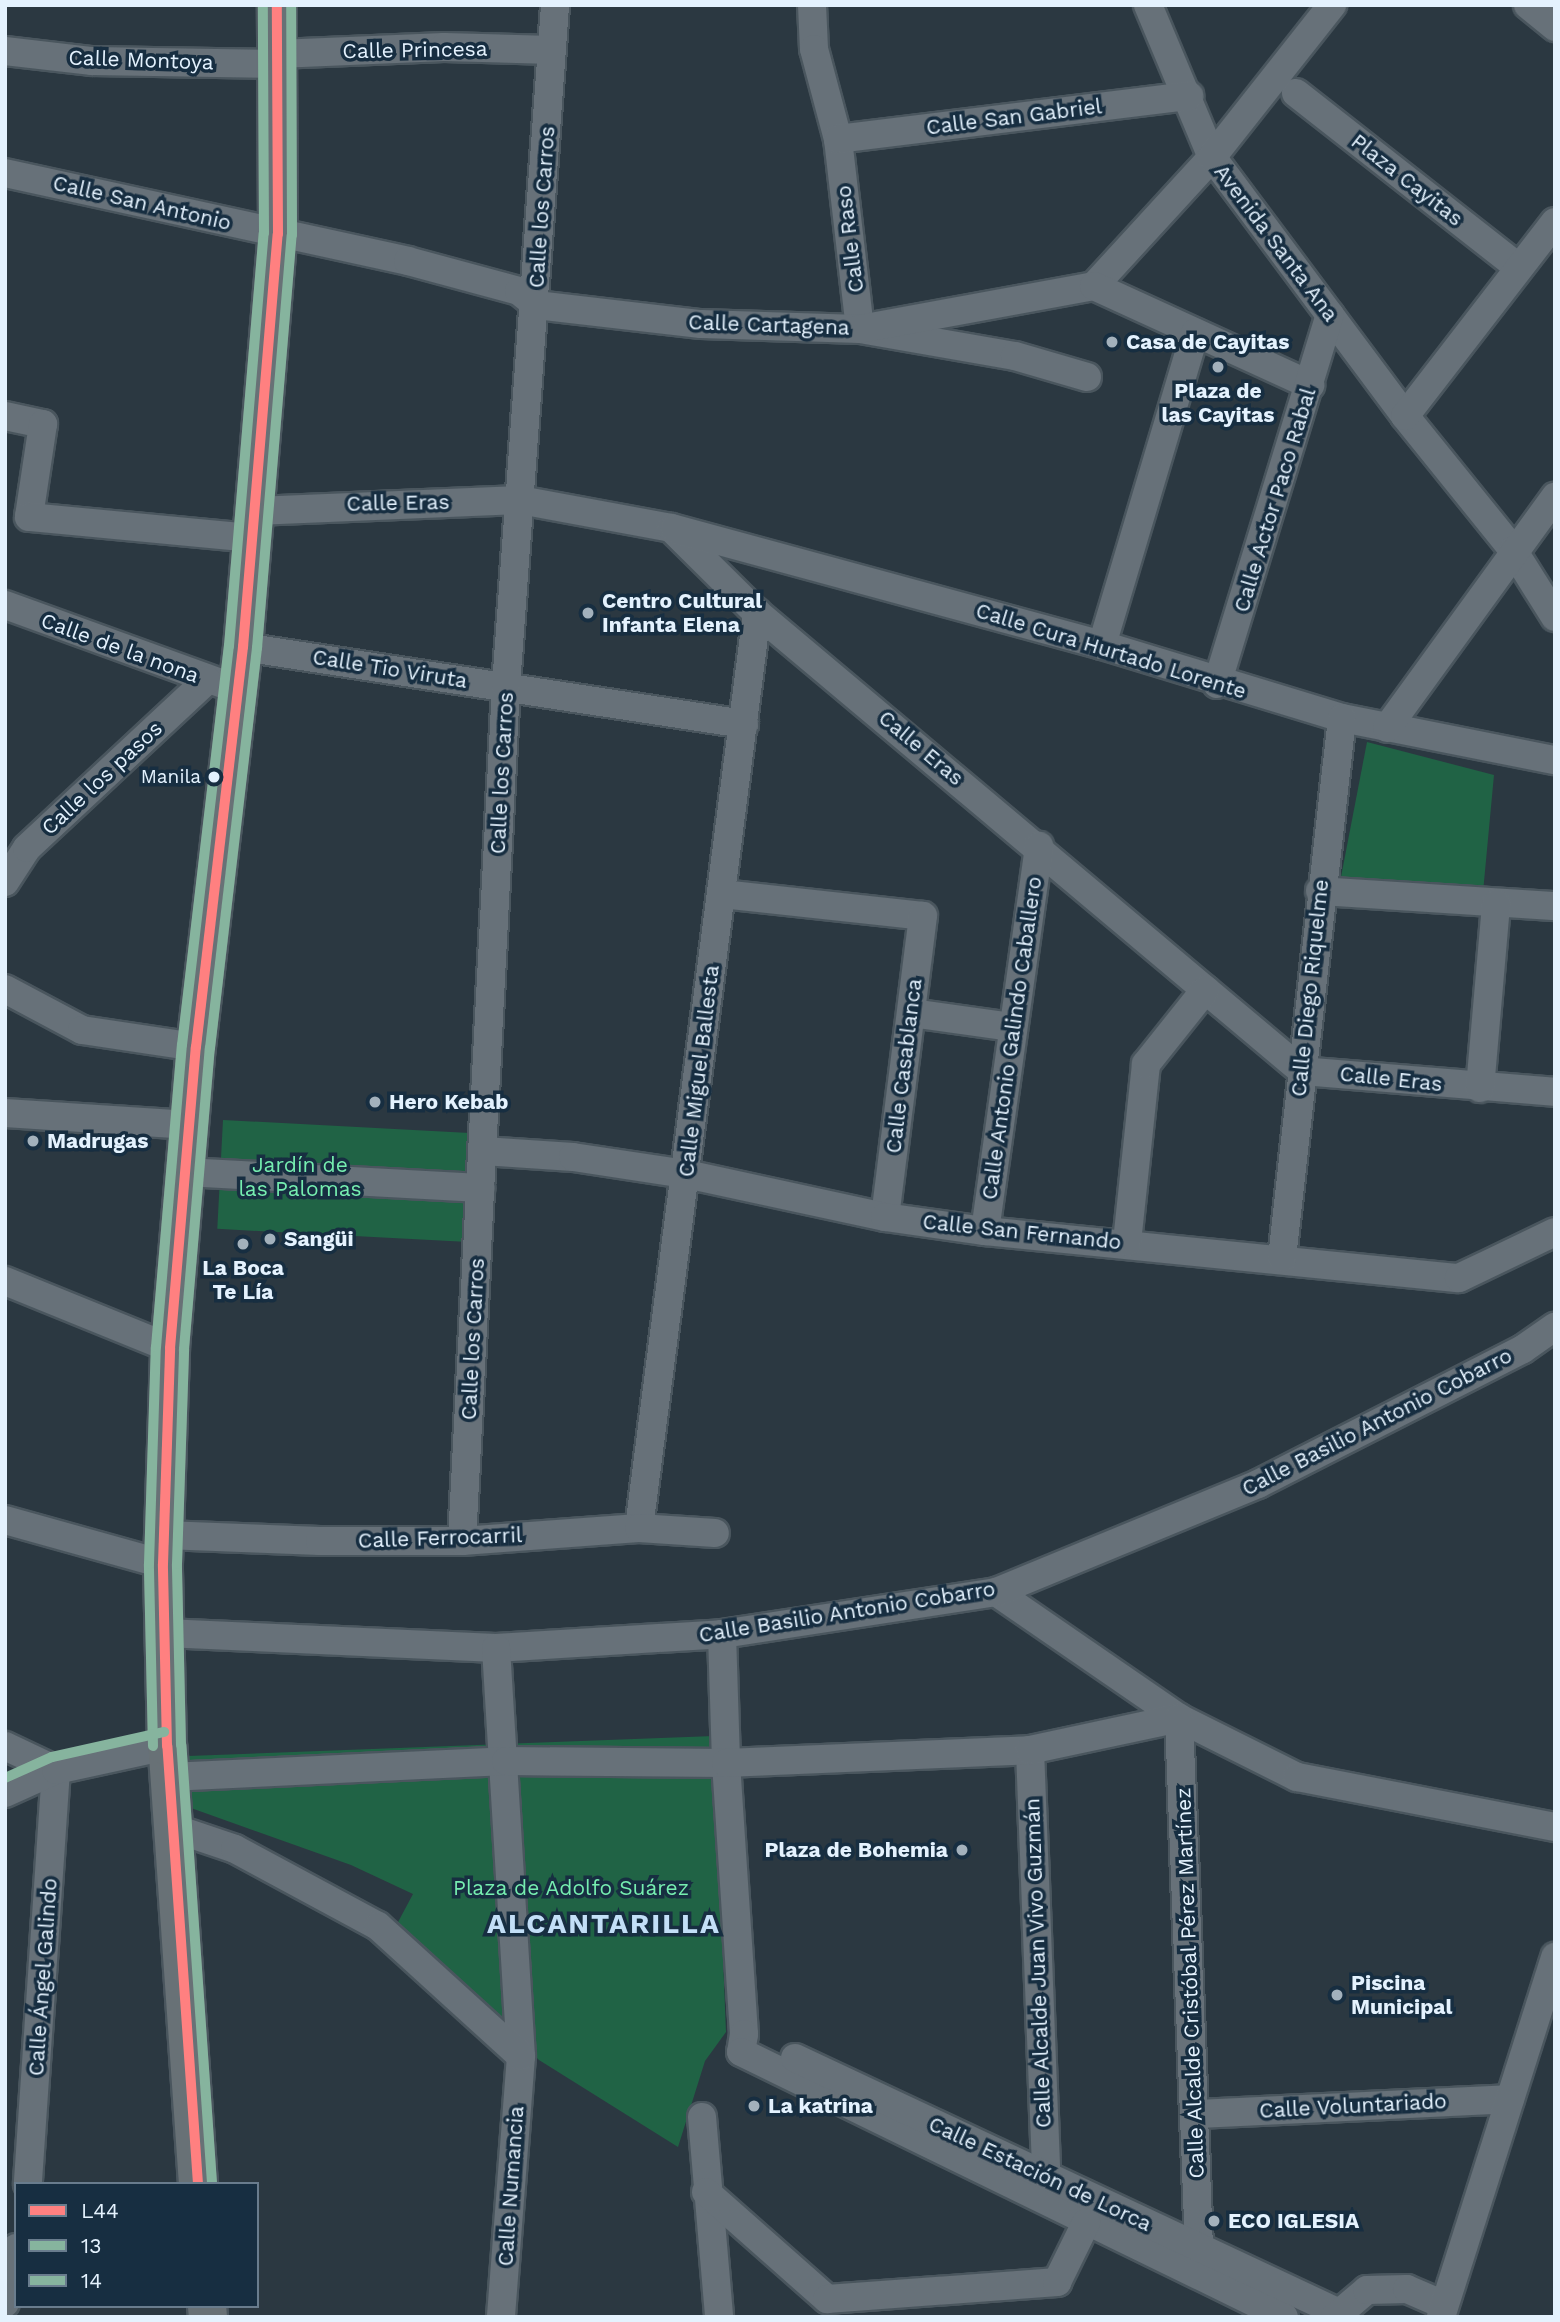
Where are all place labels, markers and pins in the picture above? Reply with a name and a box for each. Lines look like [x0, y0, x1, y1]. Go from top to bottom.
place label: Casa de Cayitas [1126, 329, 1290, 355]
marker: Casa de Cayitas [1104, 334, 1120, 350]
marker: Plaza de las Cayitas [1210, 359, 1226, 375]
place label: Plaza de las Cayitas [1162, 378, 1274, 428]
place label: Centro Cultural Infanta Elena [602, 588, 762, 638]
marker: Centro Cultural Infanta Elena [580, 605, 596, 621]
place label: Manila [141, 766, 201, 788]
marker: Manila [207, 770, 221, 784]
place label: Hero Kebab [389, 1089, 508, 1115]
marker: Hero Kebab [367, 1094, 383, 1110]
place label: Madrugas [47, 1128, 148, 1154]
marker: Madrugas [25, 1133, 41, 1149]
place label: Sangüi [284, 1226, 354, 1252]
marker: Sangüi [262, 1231, 278, 1247]
marker: La Boca Te Lía [235, 1236, 251, 1252]
place label: La Boca Te Lía [202, 1255, 284, 1305]
place label: Plaza de Bohemia [764, 1837, 948, 1863]
marker: Plaza de Bohemia [954, 1842, 970, 1858]
place label: Piscina Municipal [1351, 1970, 1452, 2020]
marker: Piscina Municipal [1329, 1987, 1345, 2003]
place label: La katrina [768, 2093, 873, 2119]
marker: La katrina [746, 2098, 762, 2114]
place label: ECO IGLESIA [1228, 2208, 1359, 2234]
marker: ECO IGLESIA [1206, 2213, 1222, 2229]

